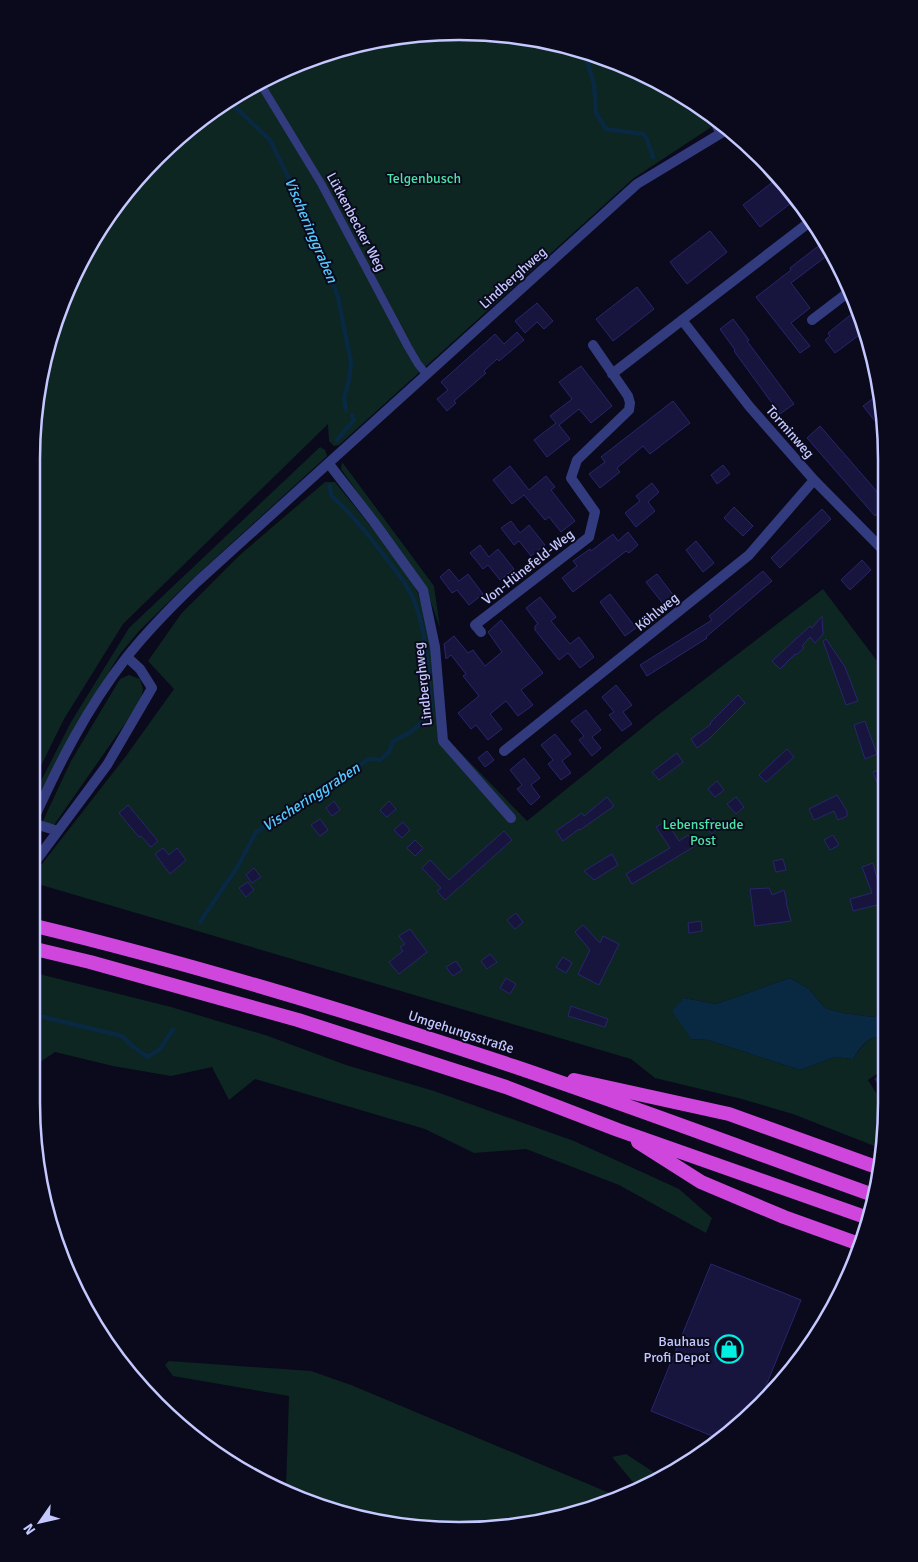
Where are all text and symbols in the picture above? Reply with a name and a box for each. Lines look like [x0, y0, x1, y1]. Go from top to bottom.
street label: Lütkenbecker Weg [323, 170, 389, 274]
park label: Telgenbusch [387, 170, 461, 187]
water label: Vischeringgraben [281, 175, 342, 286]
street label: Lindberghweg [476, 243, 550, 313]
street label: Torminweg [762, 402, 818, 462]
street label: Von-Hünefeld-Weg [478, 526, 578, 608]
street label: Köhlweg [632, 589, 682, 635]
street label: Lindberghweg [410, 641, 436, 727]
water label: Vischeringgraben [259, 758, 364, 835]
park label: Lebensfreude Post [662, 816, 744, 849]
street label: Umgehungsstraße [406, 1007, 516, 1057]
place label: Bauhaus Profi Depot [643, 1333, 710, 1366]
shop icon: Bauhaus Profi Depot [714, 1334, 744, 1364]
north arrow [15, 1497, 65, 1547]
text: N [20, 1520, 39, 1538]

